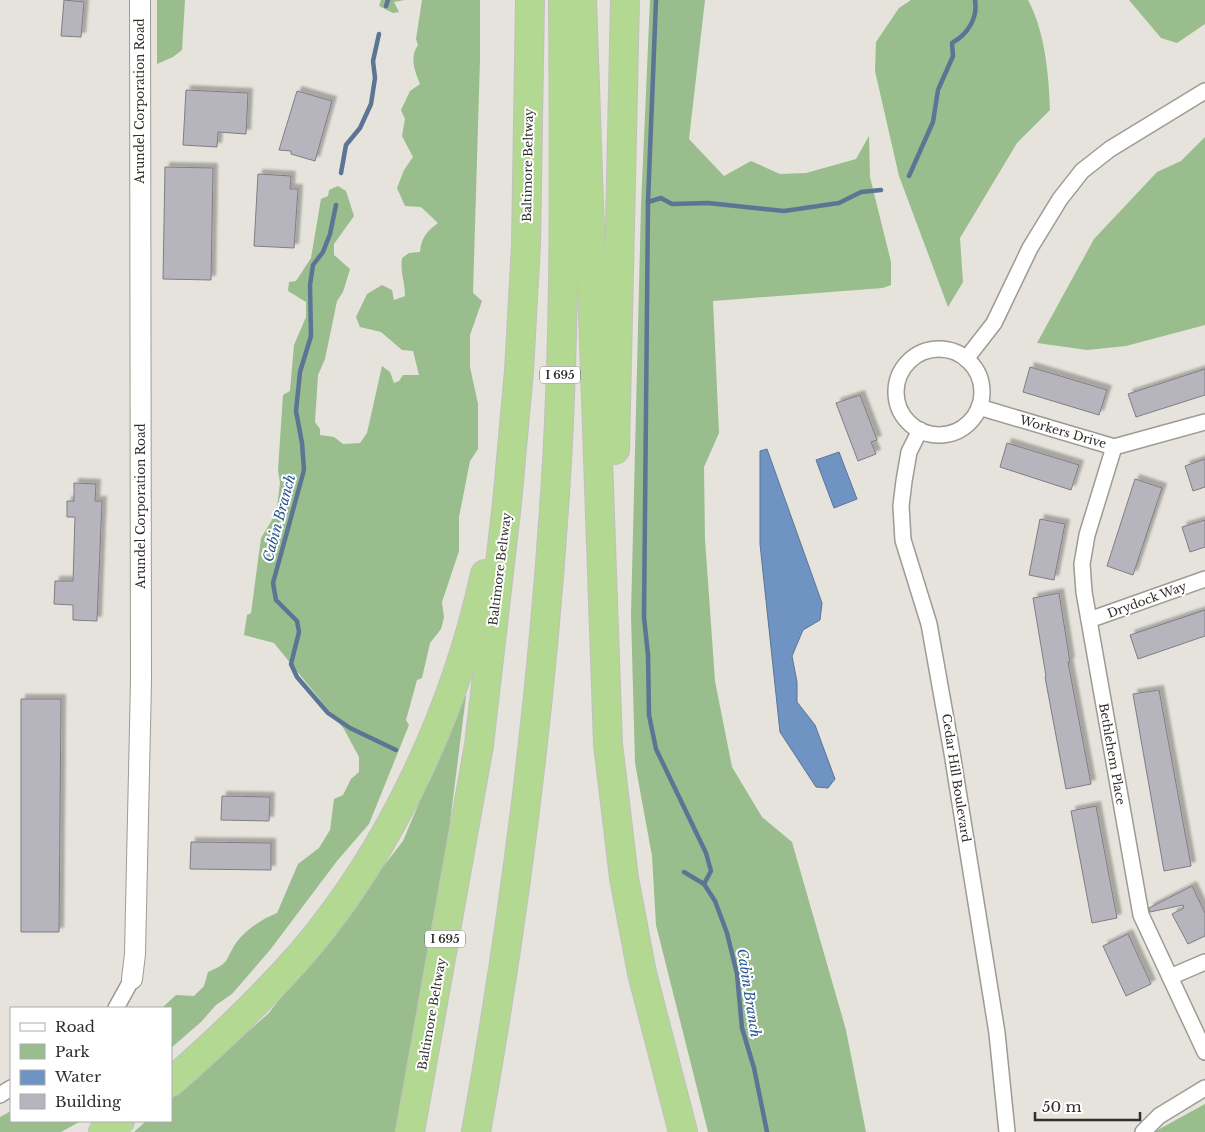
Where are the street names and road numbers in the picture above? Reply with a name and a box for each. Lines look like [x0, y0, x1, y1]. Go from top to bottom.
street label: Arundel Corporation Road [132, 18, 147, 185]
street label: Baltimore Beltway [519, 108, 536, 222]
road number: I 695 [540, 366, 580, 384]
street label: Workers Drive [1017, 412, 1108, 451]
street label: Arundel Corporation Road [133, 423, 148, 590]
street label: Baltimore Beltway [485, 511, 514, 626]
street label: Drydock Way [1105, 578, 1189, 621]
street label: Bethlehem Place [1096, 702, 1129, 806]
street label: Cedar Hill Boulevard [939, 713, 974, 843]
road number: I 695 [425, 931, 465, 948]
street label: Baltimore Beltway [414, 956, 449, 1071]

